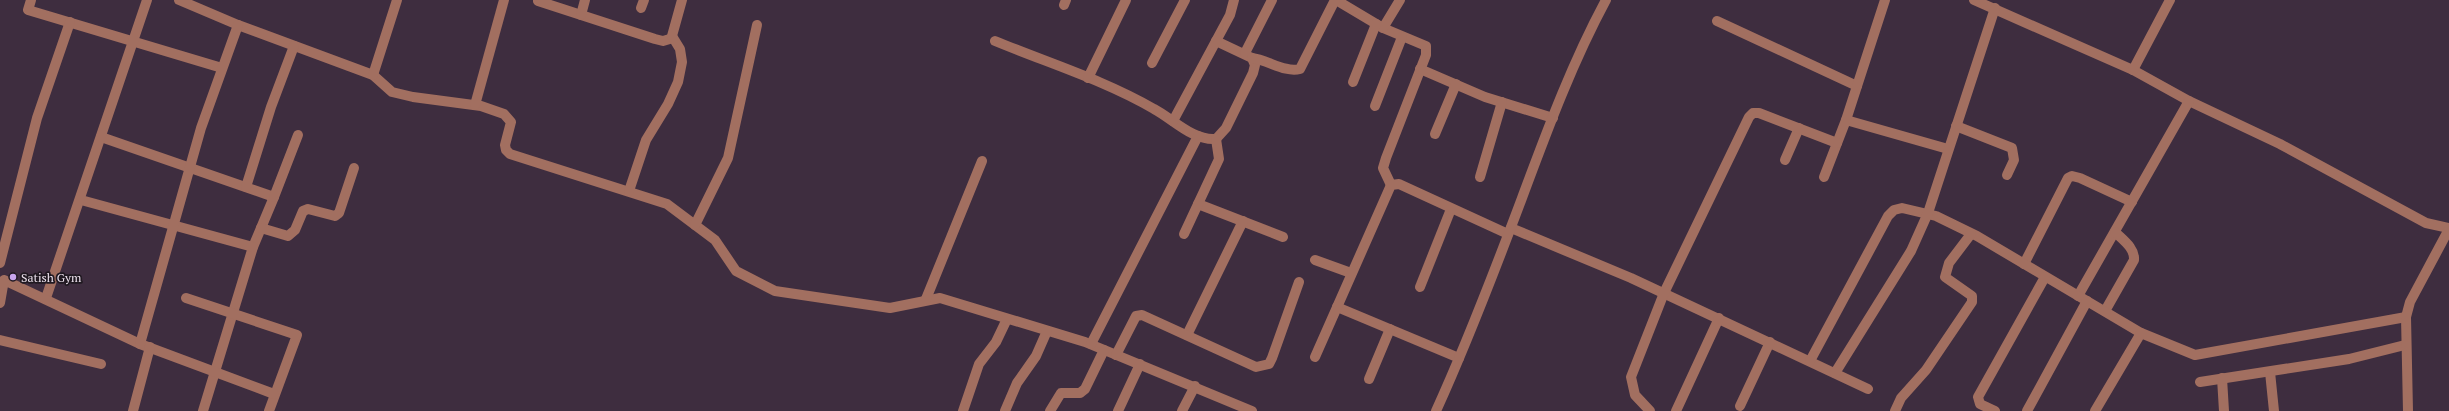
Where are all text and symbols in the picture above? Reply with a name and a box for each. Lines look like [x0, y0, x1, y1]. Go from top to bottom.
place label: Satish Gym [21, 270, 82, 285]
marker: Satish Gym [8, 272, 18, 282]

